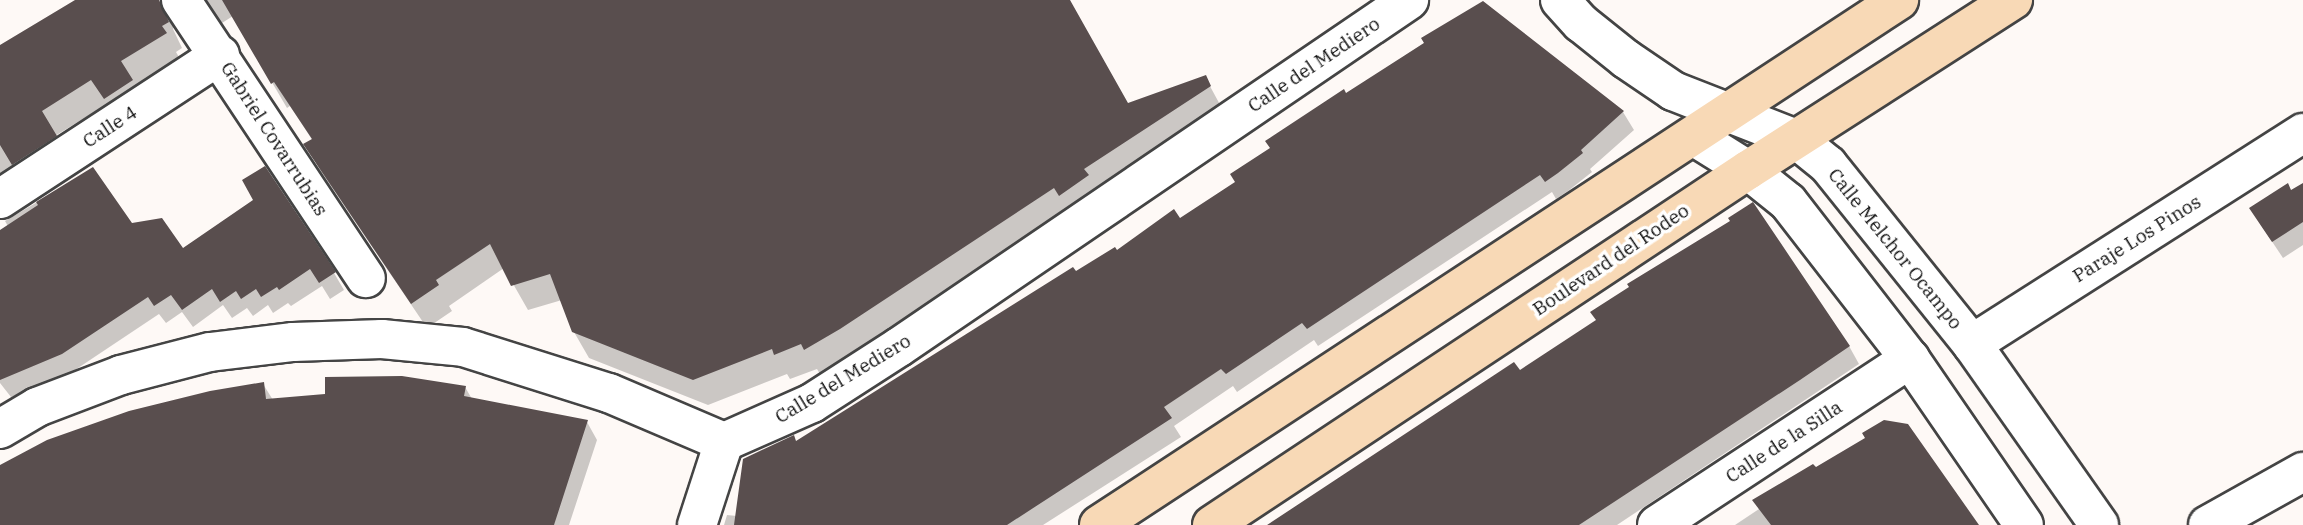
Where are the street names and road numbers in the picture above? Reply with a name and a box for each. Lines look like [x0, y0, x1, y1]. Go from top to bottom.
street label: Calle del Mediero [1244, 12, 1384, 118]
street label: Gabriel Covarrubias [216, 58, 332, 220]
street label: Calle 4 [79, 101, 141, 153]
street label: Calle Melchor Ocampo [1823, 164, 1967, 334]
street label: Paraje Los Pinos [2069, 190, 2205, 288]
street label: Boulevard del Rodeo [1529, 199, 1693, 321]
street label: Calle del Mediero [771, 330, 915, 428]
street label: Calle de la Silla [1722, 396, 1846, 488]

